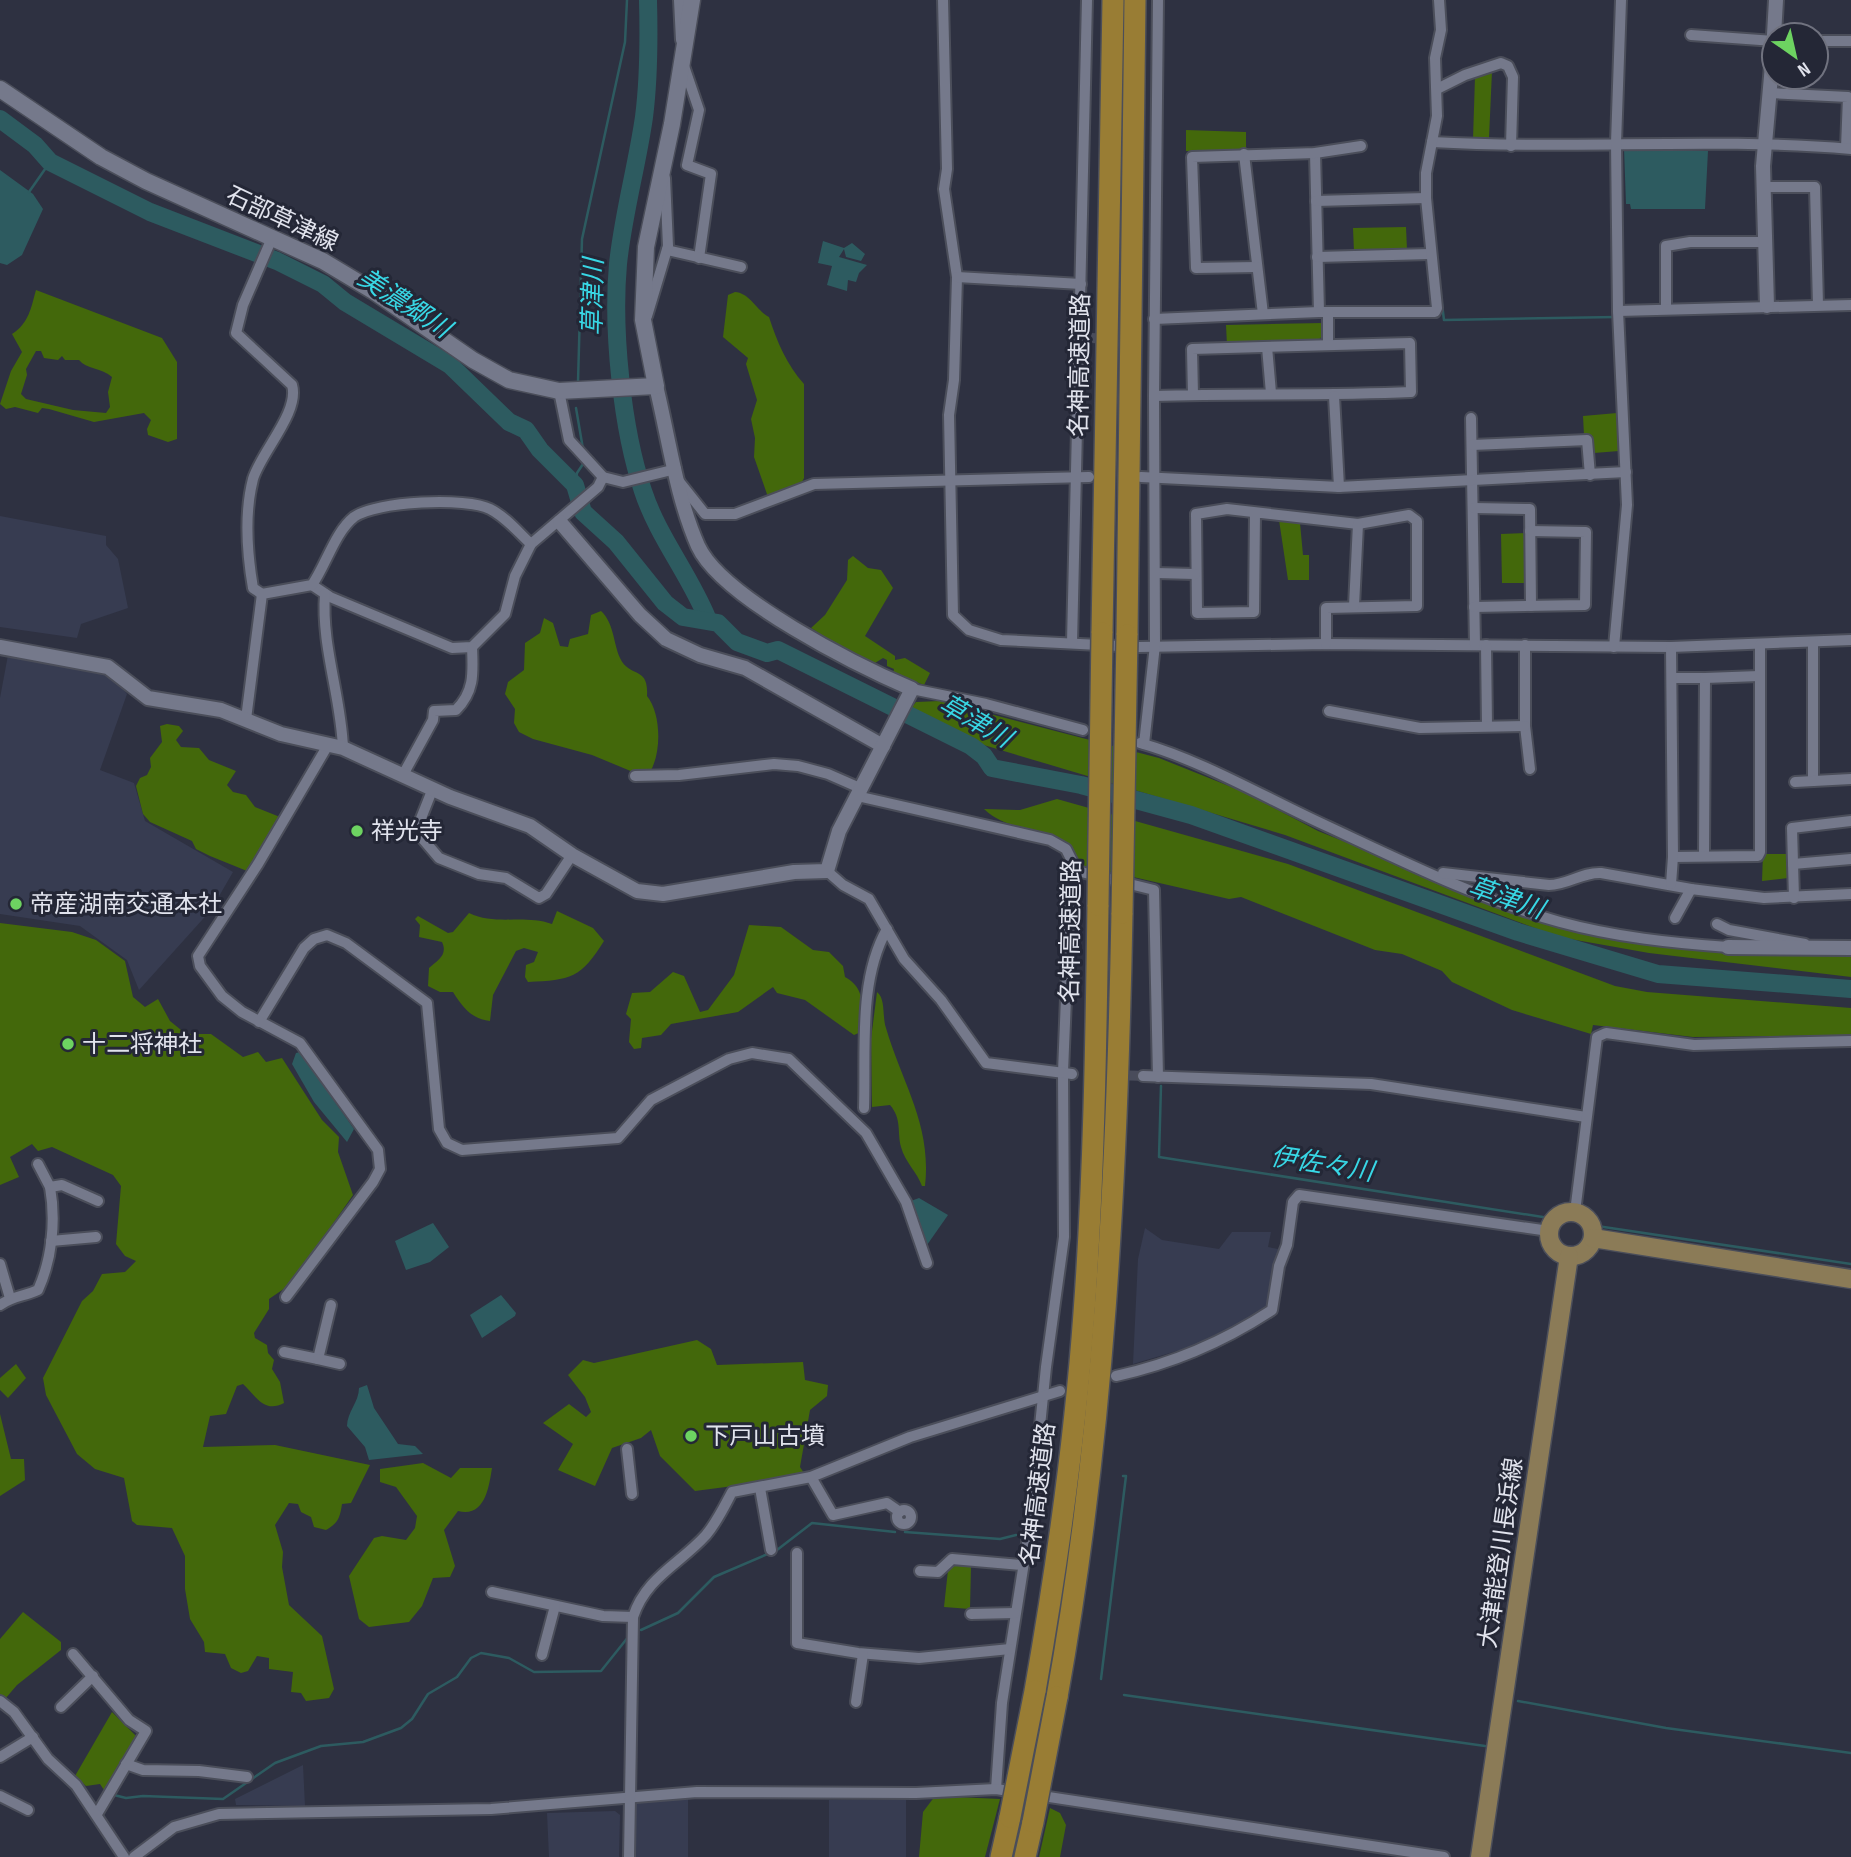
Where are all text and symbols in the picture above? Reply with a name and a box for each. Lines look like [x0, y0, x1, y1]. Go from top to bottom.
north arrow [1760, 21, 1830, 91]
text: N [1793, 56, 1814, 81]
street label: 石部草津線 [221, 181, 343, 257]
water label: 草津川 [578, 255, 610, 336]
water label: 美濃郷川 [352, 263, 459, 347]
street label: 名神高速道路 [1064, 293, 1096, 437]
water label: 草津川 [933, 689, 1019, 756]
place label: 祥光寺 [371, 817, 443, 846]
marker: 祥光寺 [349, 823, 365, 839]
street label: 名神高速道路 [1055, 859, 1087, 1003]
water label: 草津川 [1464, 872, 1551, 927]
place label: 帝産湖南交通本社 [30, 890, 222, 919]
marker: 帝産湖南交通本社 [8, 896, 24, 912]
place label: 十二将神社 [82, 1030, 202, 1059]
marker: 十二将神社 [60, 1036, 76, 1052]
water label: 伊佐々川 [1268, 1142, 1379, 1189]
street label: 名神高速道路 [1015, 1421, 1061, 1567]
place label: 下戸山古墳 [705, 1422, 825, 1451]
marker: 下戸山古墳 [683, 1428, 699, 1444]
street label: 大津能登川長浜線 [1473, 1456, 1529, 1650]

